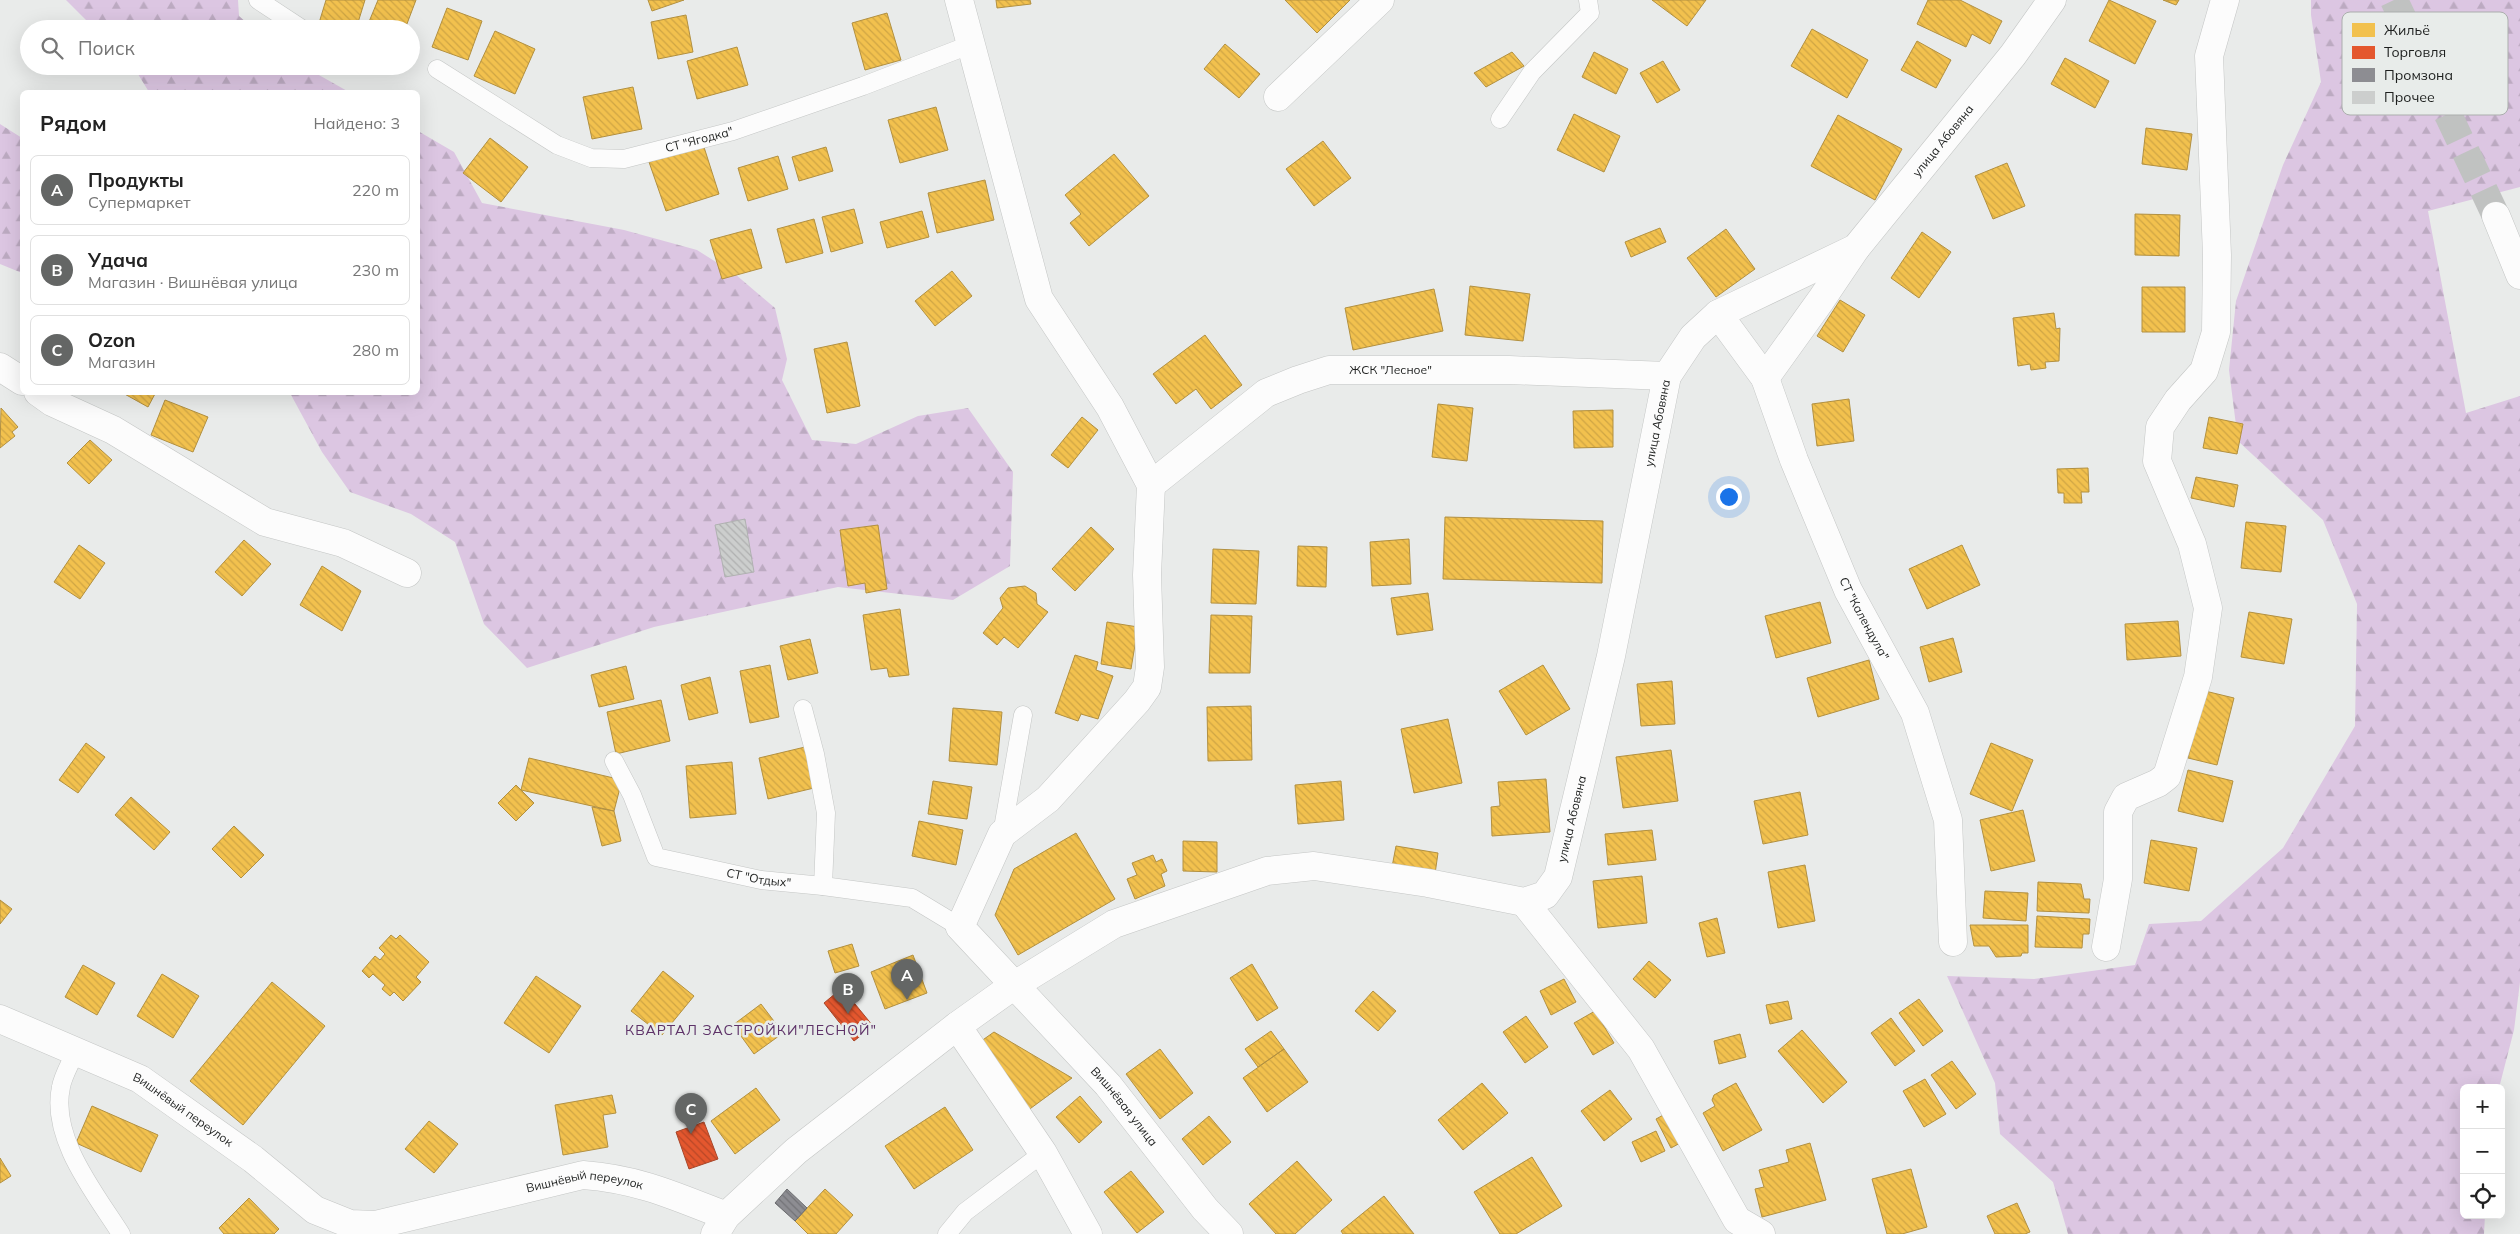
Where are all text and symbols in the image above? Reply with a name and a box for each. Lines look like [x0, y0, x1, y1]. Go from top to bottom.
legend [2342, 12, 2508, 115]
search box [20, 20, 420, 75]
text: Жильё [2384, 21, 2430, 39]
icon: search [38, 34, 66, 62]
text: Поиск [78, 36, 135, 60]
text: Торговля [2384, 43, 2446, 61]
text: Промзона [2384, 66, 2453, 84]
text: Прочее [2384, 88, 2435, 106]
street label: улица Абовяна [1909, 102, 1976, 180]
text: Рядом [40, 110, 107, 136]
text: Найдено: 3 [314, 113, 400, 133]
street label: СТ "Ягодка" [663, 123, 735, 155]
text: Продукты [88, 168, 184, 192]
text: A [51, 180, 63, 200]
text: 220 m [352, 180, 399, 200]
text: Супермаркет [88, 192, 191, 212]
text: Удача [88, 248, 148, 272]
text: B [51, 260, 63, 280]
text: 230 m [352, 260, 399, 280]
text: Магазин · Вишнёвая улица [88, 272, 298, 292]
text: Ozon [88, 328, 135, 352]
text: C [52, 340, 62, 360]
text: 280 m [352, 340, 399, 360]
text: Магазин [88, 352, 156, 372]
street label: ЖСК "Лесное" [1349, 362, 1432, 377]
street label: улица Абовяна [1641, 378, 1673, 468]
your location [1716, 484, 1742, 510]
street label: СТ "Календула" [1837, 575, 1893, 663]
street label: улица Абовяна [1554, 774, 1589, 864]
street label: СТ "Отдых" [725, 865, 792, 890]
pin: A [891, 959, 923, 1000]
pin: B [832, 973, 864, 1014]
district label: КВАРТАЛ ЗАСТРОЙКИ"ЛЕСНОЙ" [625, 1021, 877, 1039]
street label: Вишнёвая улица [1088, 1063, 1161, 1149]
street label: Вишнёвый переулок [131, 1069, 237, 1150]
map controls [2460, 1084, 2505, 1219]
button: + [2460, 1084, 2505, 1129]
pin: C [675, 1093, 707, 1134]
button: − [2460, 1129, 2505, 1174]
street label: Вишнёвый переулок [524, 1166, 646, 1195]
button: locate [2460, 1174, 2505, 1219]

